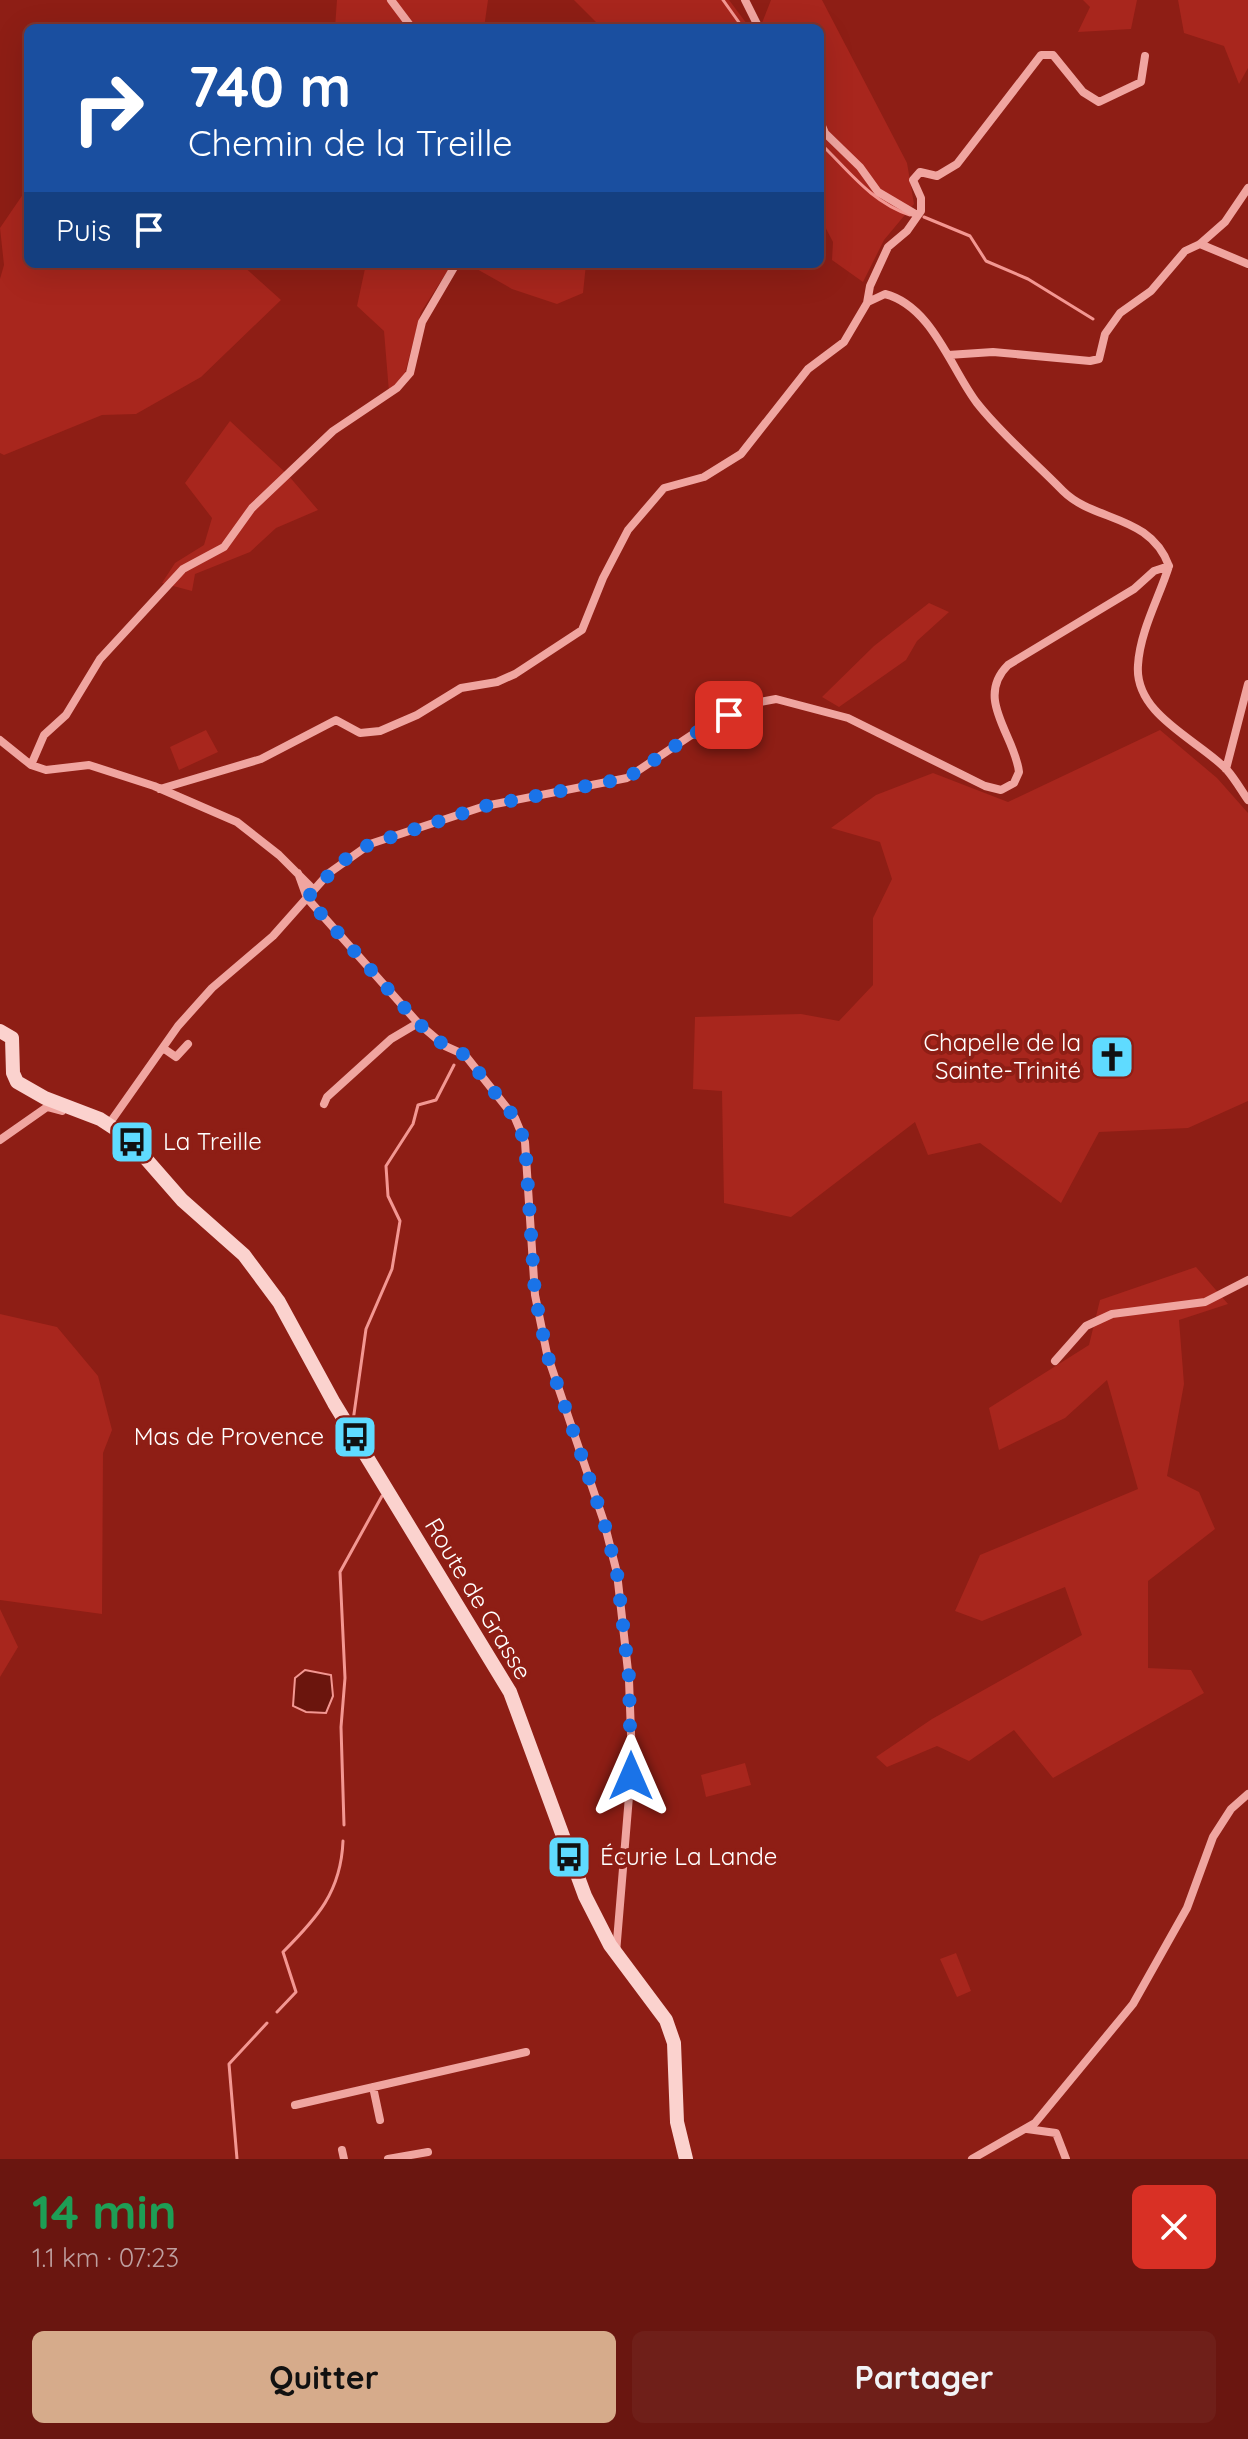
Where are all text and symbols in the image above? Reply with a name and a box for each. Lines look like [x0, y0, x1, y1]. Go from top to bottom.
text: 740 m [188, 51, 351, 121]
icon: right [56, 56, 160, 160]
text: Chemin de la Treille [188, 120, 513, 165]
icon: arrive [127, 208, 171, 252]
text: Puis [56, 211, 111, 249]
pin [695, 681, 763, 749]
icon: arrive [707, 693, 751, 737]
place label: Chapelle de la Sainte-Trinité [923, 1027, 1081, 1085]
church icon: Chapelle de la Sainte-Trinité [1088, 1033, 1136, 1081]
bus stop icon: La Treille [108, 1118, 156, 1166]
place label: La Treille [163, 1126, 262, 1156]
bus stop icon: Mas de Provence [331, 1413, 379, 1461]
place label: Mas de Provence [134, 1421, 324, 1451]
street label: Route de Grasse [419, 1512, 539, 1685]
position arrow [589, 1734, 673, 1818]
bus stop icon: Écurie La Lande [545, 1833, 593, 1881]
place label: Écurie La Lande [600, 1841, 777, 1871]
text: 14 min [32, 2181, 177, 2241]
button: close [1132, 2185, 1216, 2269]
text: 1.1 km · 07:23 [32, 2241, 179, 2274]
button: Quitter [32, 2331, 616, 2423]
button: Partager [632, 2331, 1216, 2423]

